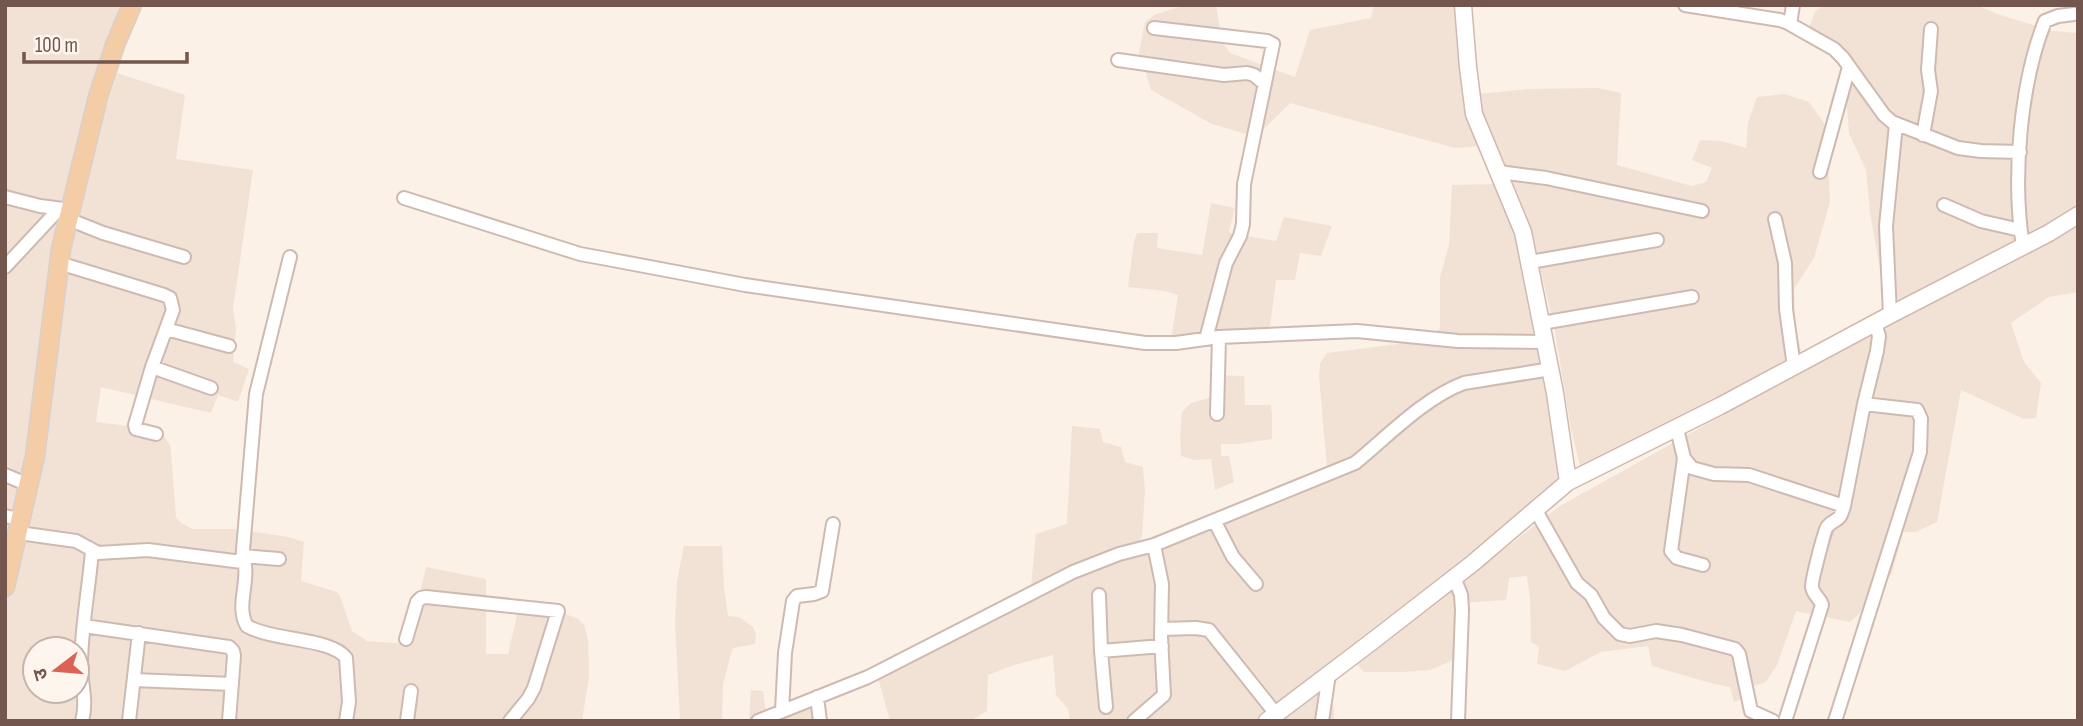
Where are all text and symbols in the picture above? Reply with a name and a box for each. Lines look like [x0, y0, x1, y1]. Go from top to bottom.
scale bar [24, 21, 187, 65]
text: 100 m [35, 33, 78, 58]
north arrow [21, 635, 91, 705]
text: उ [28, 665, 54, 683]

